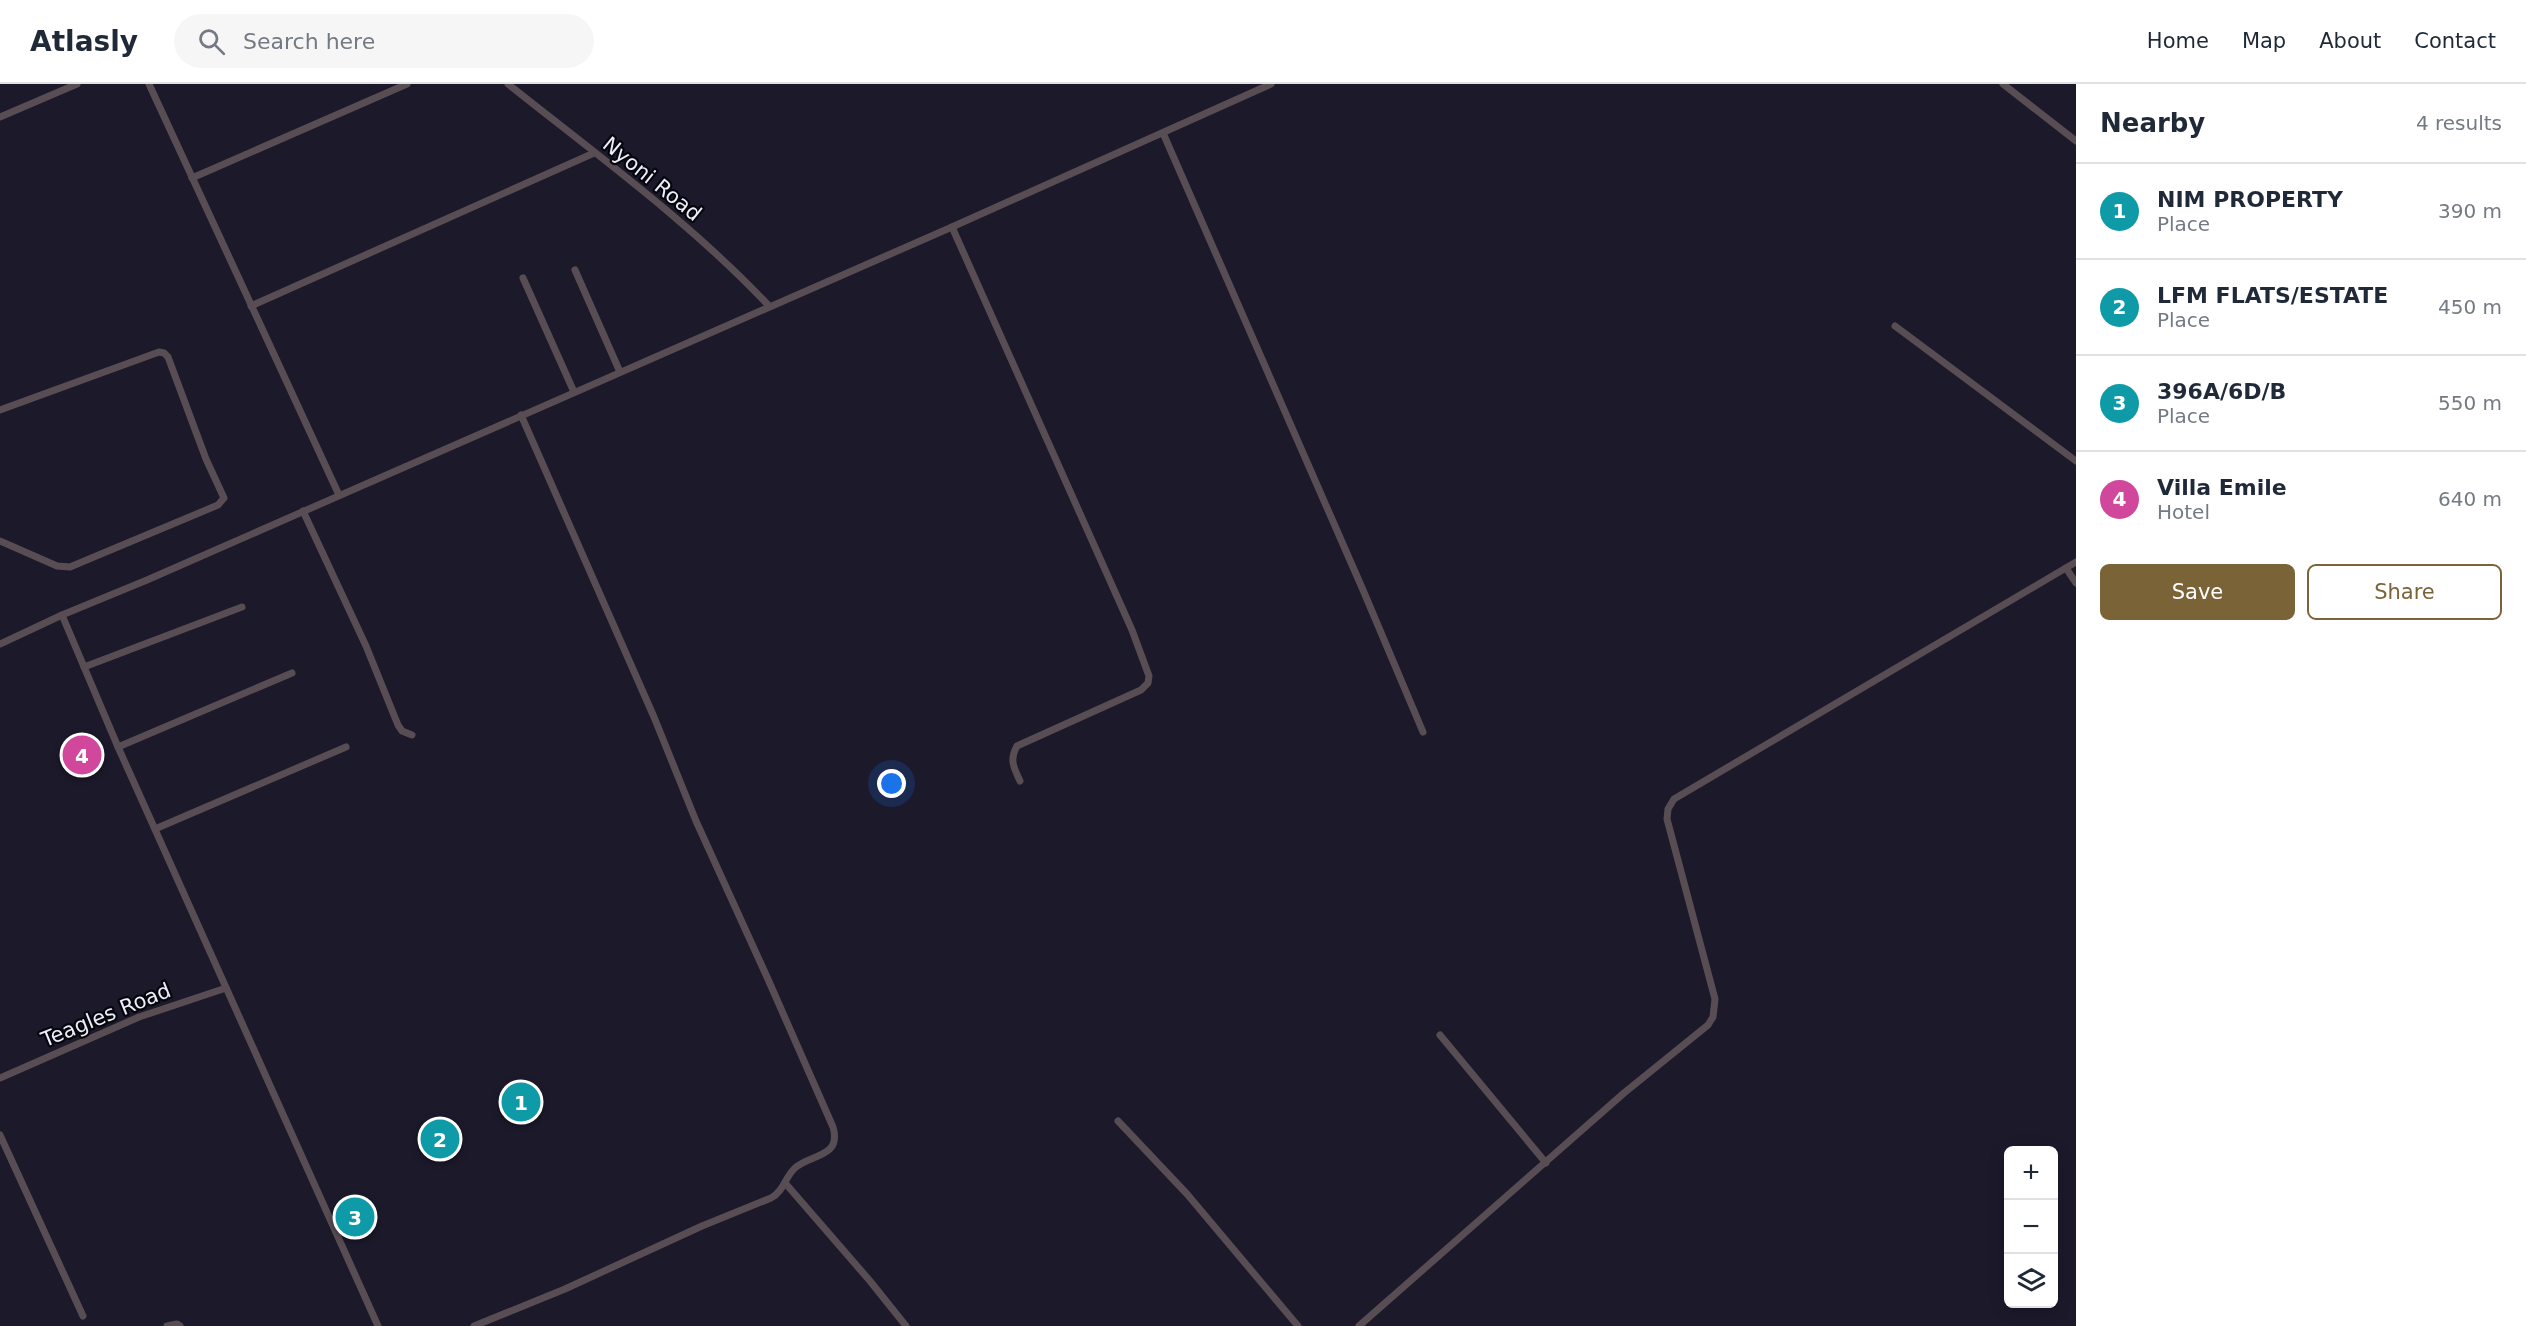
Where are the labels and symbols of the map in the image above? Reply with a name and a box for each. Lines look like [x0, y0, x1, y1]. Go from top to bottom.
street label: Nyoni Road [598, 132, 706, 226]
pin: 4 [62, 732, 101, 778]
your location [877, 769, 906, 798]
street label: Teagles Road [37, 978, 174, 1052]
pin: 1 [502, 1080, 540, 1124]
pin: 2 [420, 1116, 460, 1162]
pin: 3 [336, 1194, 374, 1240]

